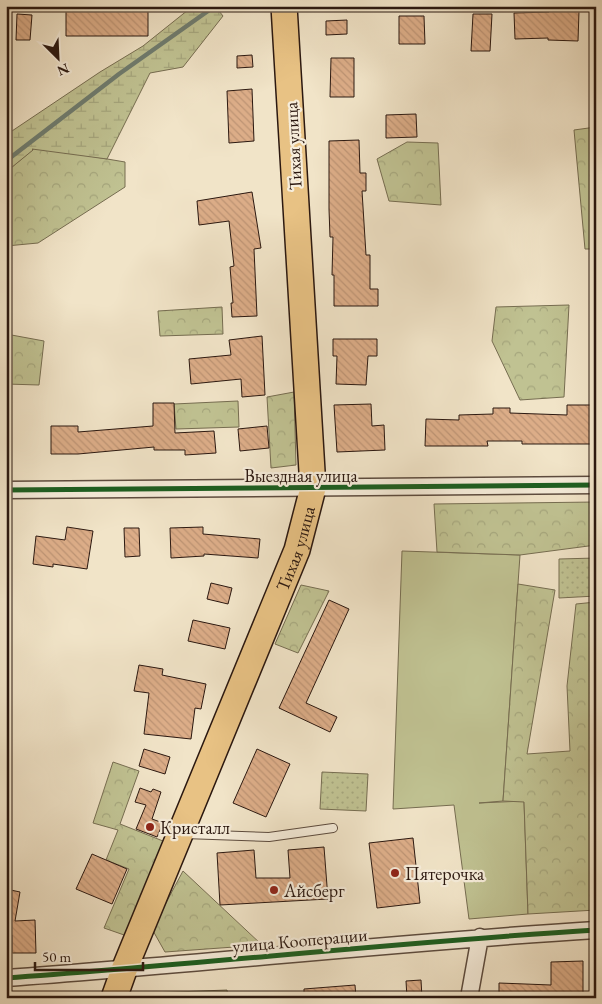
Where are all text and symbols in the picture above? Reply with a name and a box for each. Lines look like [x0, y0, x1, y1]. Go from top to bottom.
north arrow [32, 32, 82, 82]
text: N [54, 59, 72, 81]
street label: Тихая улица [279, 101, 307, 191]
street label: Выездная улица [244, 464, 359, 487]
street label: Тихая улица [270, 503, 320, 594]
place label: Кристалл [160, 816, 230, 839]
marker: Кристалл [144, 821, 156, 833]
place label: Пятерочка [405, 862, 485, 885]
marker: Пятерочка [389, 867, 401, 879]
place label: Айсберг [283, 879, 345, 902]
marker: Айсберг [268, 884, 280, 896]
street label: улица Кооперации [232, 923, 369, 957]
scale bar [35, 939, 142, 971]
text: 50 m [42, 947, 71, 966]

